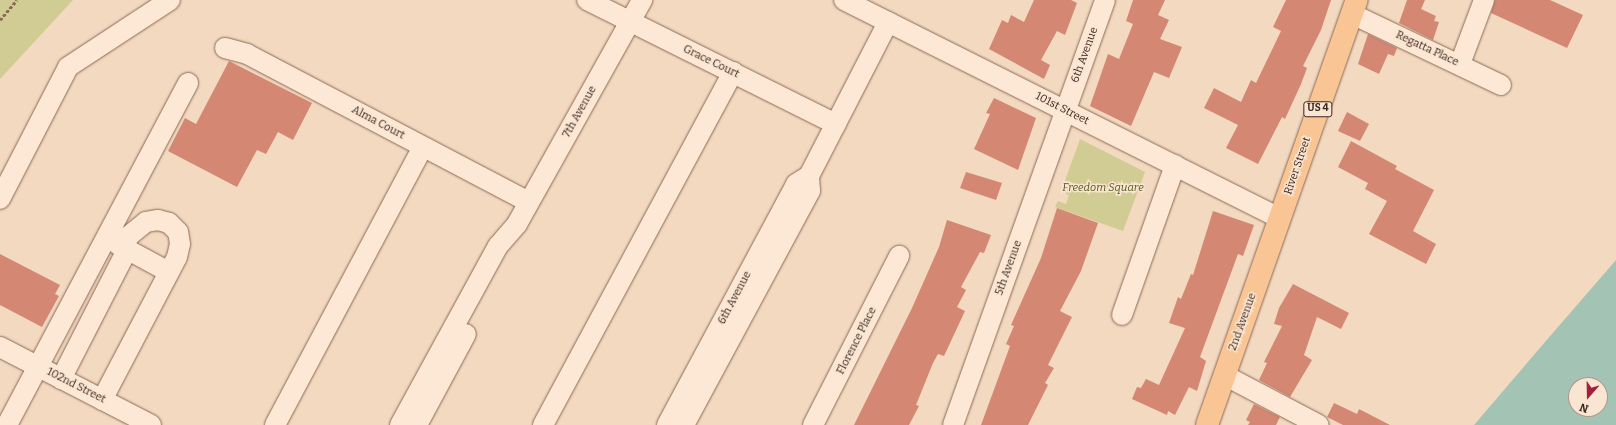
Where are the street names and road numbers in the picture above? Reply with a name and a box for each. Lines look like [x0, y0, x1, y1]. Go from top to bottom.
street label: 6th Avenue [1069, 25, 1101, 85]
street label: Regatta Place [1393, 29, 1461, 69]
street label: Grace Court [681, 43, 741, 81]
street label: 7th Avenue [560, 84, 600, 140]
street label: 101st Street [1033, 90, 1091, 128]
road number: US 4 [1303, 101, 1333, 117]
street label: Alma Court [349, 103, 407, 143]
street label: River Street [1282, 136, 1314, 196]
street label: 5th Avenue [993, 239, 1025, 297]
street label: 6th Avenue [716, 269, 754, 327]
street label: 2nd Avenue [1226, 291, 1260, 353]
street label: Florence Place [834, 305, 880, 377]
street label: 102nd Street [44, 366, 108, 406]

